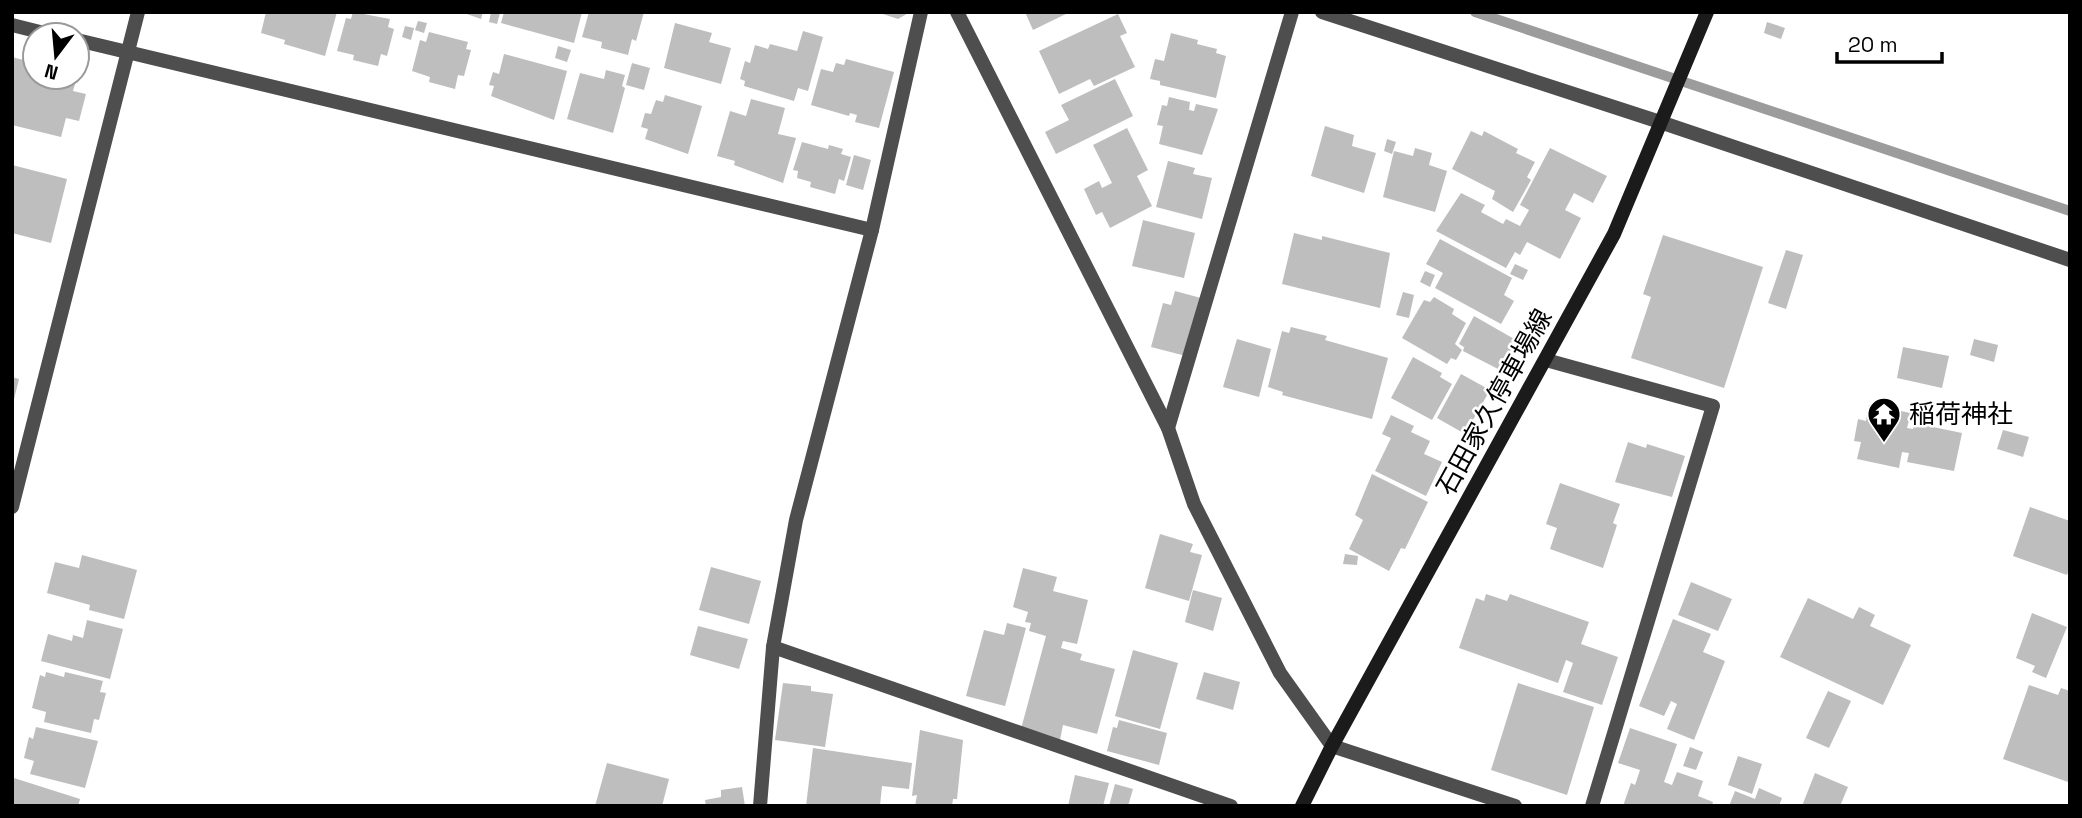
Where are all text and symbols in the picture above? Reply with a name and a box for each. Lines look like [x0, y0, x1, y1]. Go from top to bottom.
north arrow [21, 21, 91, 91]
scale bar [1837, 21, 1942, 65]
text: 20 m [1848, 31, 1898, 58]
text: N [42, 58, 61, 86]
street label: 石田家久停車場線 [1429, 303, 1559, 501]
temple icon: 稲荷神社 [1865, 395, 1903, 444]
place label: 稲荷神社 [1909, 397, 2013, 431]

